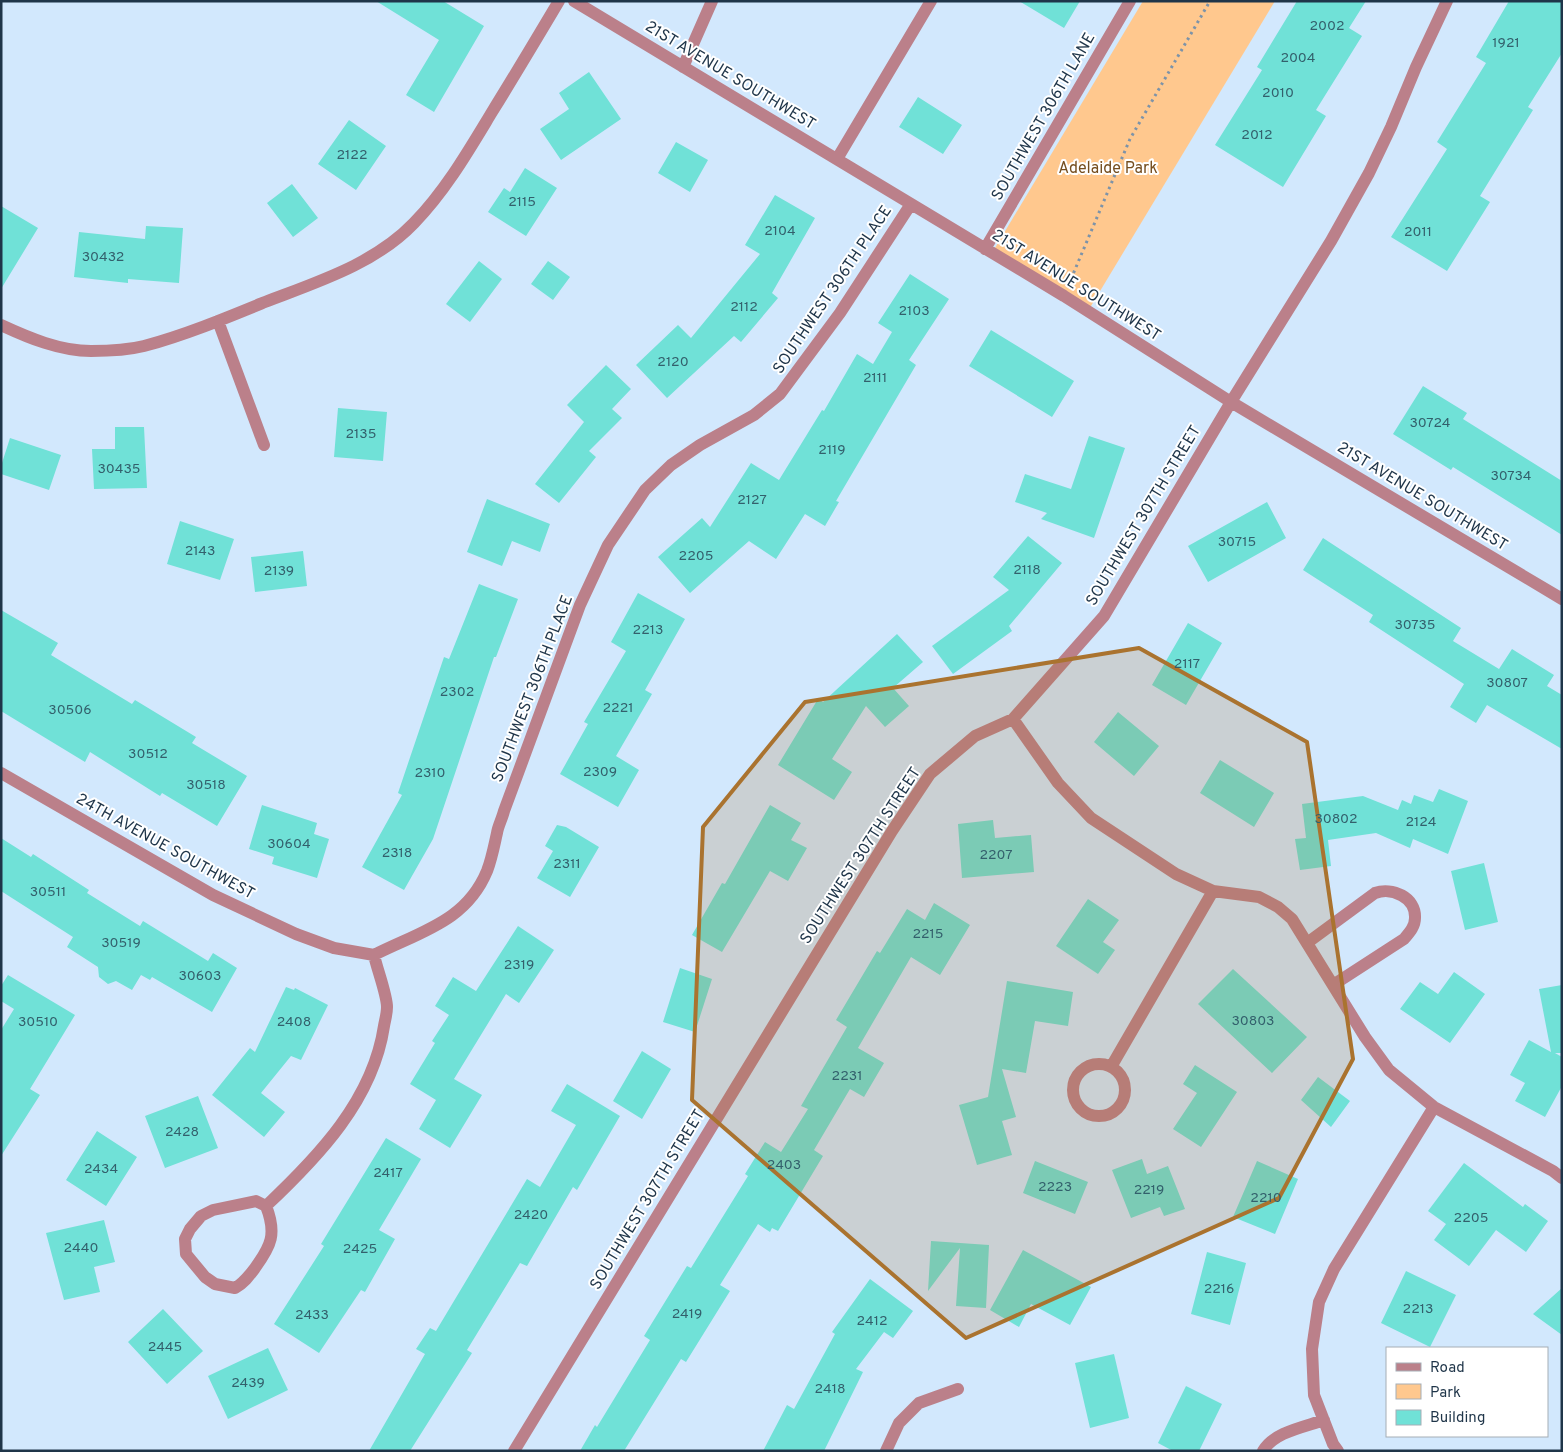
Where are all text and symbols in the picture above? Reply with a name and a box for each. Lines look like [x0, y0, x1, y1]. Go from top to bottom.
street label: 21ST AVENUE SOUTHWEST [641, 17, 819, 135]
house number: 2002 [1310, 18, 1345, 35]
street label: SOUTHWEST 306TH LANE [988, 30, 1100, 204]
house number: 1921 [1492, 35, 1520, 52]
house number: 2004 [1280, 50, 1316, 67]
house number: 2010 [1262, 85, 1294, 102]
house number: 2012 [1241, 127, 1273, 144]
house number: 2122 [337, 147, 367, 164]
park label: Adelaide Park [1058, 159, 1158, 179]
house number: 2115 [508, 194, 536, 211]
street label: SOUTHWEST 306TH PLACE [769, 202, 897, 378]
house number: 2104 [764, 223, 796, 240]
house number: 2011 [1404, 224, 1432, 241]
street label: 21ST AVENUE SOUTHWEST [988, 226, 1164, 346]
house number: 30432 [82, 249, 124, 266]
house number: 2112 [730, 299, 758, 316]
house number: 2103 [898, 303, 930, 320]
house number: 2120 [657, 354, 689, 371]
house number: 2111 [863, 370, 887, 387]
house number: 30724 [1409, 415, 1451, 432]
street label: SOUTHWEST 307TH STREET [1082, 422, 1206, 610]
house number: 2135 [346, 426, 376, 443]
street label: 21ST AVENUE SOUTHWEST [1333, 438, 1511, 556]
house number: 2119 [818, 442, 846, 459]
house number: 30435 [97, 461, 141, 478]
house number: 30734 [1490, 468, 1532, 485]
house number: 2127 [737, 492, 767, 509]
house number: 30715 [1218, 534, 1256, 551]
house number: 2143 [185, 543, 215, 560]
house number: 2205 [679, 548, 713, 565]
house number: 2118 [1013, 562, 1041, 579]
house number: 2139 [264, 563, 294, 580]
street label: SOUTHWEST 306TH PLACE [488, 593, 578, 785]
house number: 30735 [1394, 617, 1436, 634]
house number: 2213 [633, 622, 663, 639]
house number: 2117 [1174, 656, 1200, 673]
house number: 30807 [1486, 675, 1528, 692]
house number: 2302 [440, 684, 474, 701]
house number: 2221 [603, 700, 633, 717]
house number: 30506 [48, 702, 92, 719]
house number: 30512 [128, 746, 168, 763]
house number: 2309 [583, 764, 617, 781]
street label: SOUTHWEST 307TH STREET [796, 764, 926, 948]
house number: 2310 [414, 765, 446, 782]
house number: 30518 [186, 777, 226, 794]
street label: 24TH AVENUE SOUTHWEST [72, 789, 258, 905]
house number: 30802 [1314, 811, 1358, 828]
house number: 2124 [1406, 814, 1436, 831]
house number: 30604 [267, 836, 311, 853]
house number: 2318 [382, 845, 412, 862]
house number: 2207 [979, 847, 1013, 864]
house number: 2311 [553, 856, 581, 873]
house number: 30511 [30, 884, 66, 901]
house number: 2215 [912, 926, 944, 943]
house number: 30519 [101, 935, 141, 952]
house number: 2319 [504, 957, 534, 974]
house number: 30603 [178, 968, 222, 985]
house number: 30803 [1231, 1013, 1275, 1030]
house number: 30510 [18, 1014, 58, 1031]
house number: 2408 [277, 1014, 311, 1031]
house number: 2231 [832, 1068, 862, 1085]
street label: SOUTHWEST 307TH STREET [586, 1106, 710, 1294]
house number: 2428 [165, 1124, 199, 1141]
house number: 2403 [767, 1157, 801, 1174]
house number: 2434 [84, 1161, 118, 1178]
house number: 2417 [373, 1165, 403, 1182]
house number: 2223 [1038, 1179, 1072, 1196]
house number: 2219 [1134, 1182, 1164, 1199]
house number: 2210 [1250, 1190, 1282, 1207]
house number: 2420 [514, 1207, 548, 1224]
house number: 2205 [1454, 1210, 1488, 1227]
house number: 2440 [64, 1240, 98, 1257]
house number: 2425 [343, 1241, 377, 1258]
house number: 2216 [1204, 1281, 1234, 1298]
house number: 2213 [1403, 1301, 1433, 1318]
house number: 2419 [672, 1306, 702, 1323]
house number: 2433 [295, 1307, 329, 1324]
house number: 2412 [857, 1313, 887, 1330]
house number: 2445 [148, 1339, 182, 1356]
legend [1386, 1347, 1548, 1437]
text: Road [1430, 1359, 1465, 1378]
house number: 2439 [231, 1375, 265, 1392]
house number: 2418 [815, 1381, 845, 1398]
text: Park [1430, 1384, 1461, 1403]
text: Building [1430, 1409, 1485, 1428]

